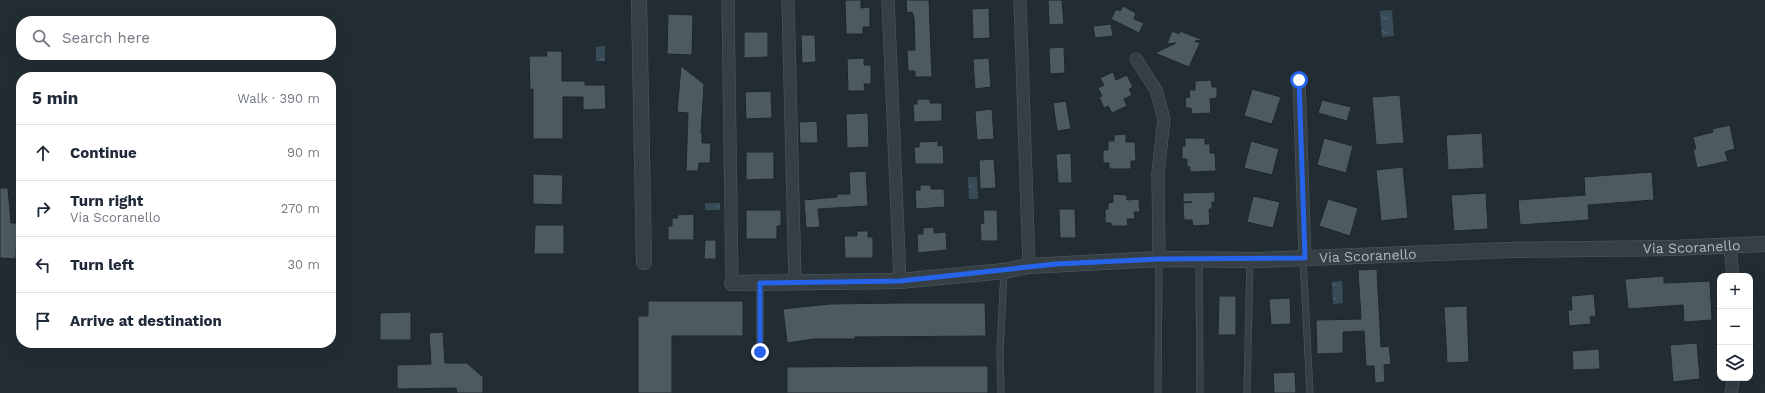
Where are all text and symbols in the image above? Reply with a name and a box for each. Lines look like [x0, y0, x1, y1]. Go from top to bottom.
search box [16, 16, 336, 60]
icon: search [30, 27, 52, 49]
text: Search here [62, 29, 150, 47]
route start [1290, 71, 1308, 89]
text: 5 min [32, 88, 78, 108]
text: Walk · 390 m [237, 91, 320, 106]
icon: ahead [32, 142, 54, 164]
text: Continue [70, 144, 137, 162]
text: 90 m [287, 145, 320, 160]
text: Turn right [70, 192, 143, 210]
icon: right [32, 198, 54, 220]
text: 270 m [281, 201, 320, 216]
text: Via Scoranello [70, 210, 161, 225]
street label: Via Scoranello [1643, 237, 1741, 256]
street label: Via Scoranello [1319, 246, 1417, 266]
icon: left [32, 254, 54, 276]
text: Turn left [70, 256, 134, 274]
text: 30 m [288, 257, 320, 272]
map controls [1717, 273, 1753, 381]
button: + [1717, 273, 1753, 309]
button: − [1717, 309, 1753, 345]
icon: arrive [32, 310, 54, 332]
text: Arrive at destination [70, 312, 222, 330]
route end [751, 343, 769, 361]
button: layers [1717, 345, 1753, 381]

